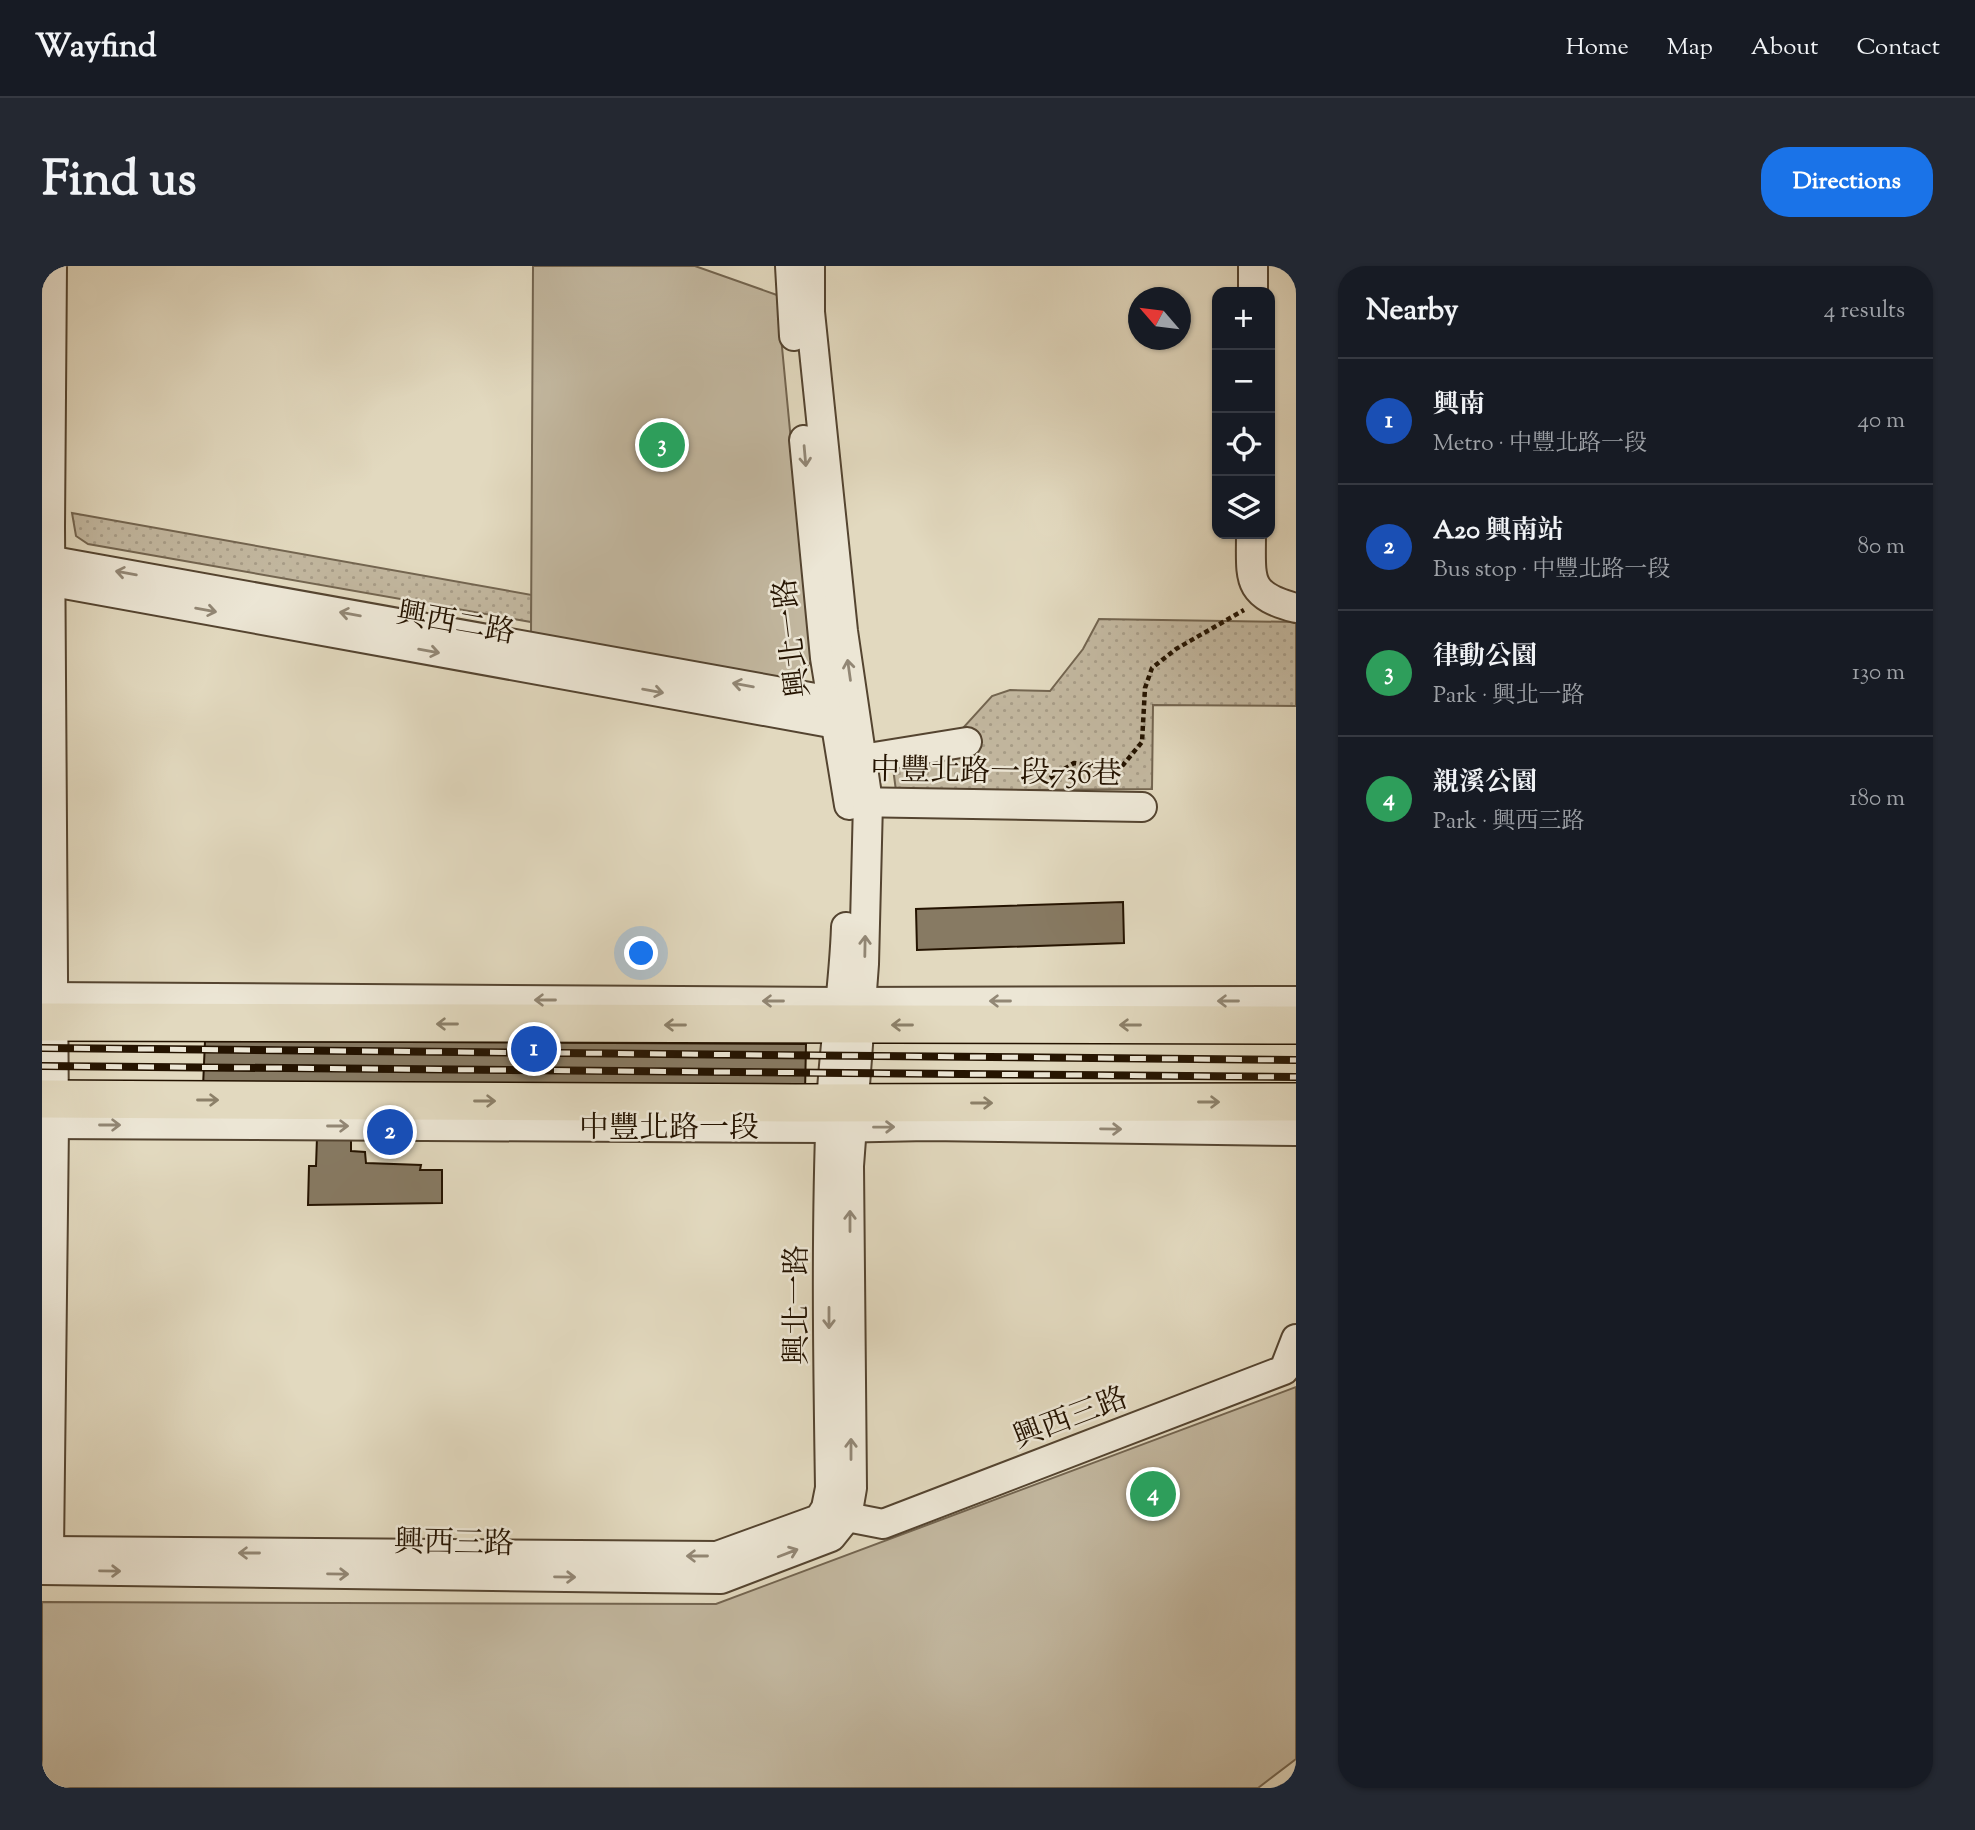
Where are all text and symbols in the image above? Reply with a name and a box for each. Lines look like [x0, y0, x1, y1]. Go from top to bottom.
text: Wayfind [35, 24, 157, 72]
text: Home [1566, 31, 1629, 65]
text: Map [1667, 31, 1713, 65]
text: About [1751, 31, 1818, 65]
text: Contact [1856, 31, 1940, 65]
text: Find us [42, 147, 196, 217]
button: Directions [1761, 147, 1933, 217]
north arrow [1128, 287, 1191, 350]
map controls [1212, 287, 1275, 539]
button: + [1212, 287, 1275, 350]
text: Nearby [1366, 290, 1458, 333]
text: 4 results [1824, 295, 1905, 328]
button: − [1212, 350, 1275, 413]
text: 興南 [1433, 387, 1485, 424]
text: 1 [1385, 405, 1393, 438]
text: 40 m [1858, 405, 1905, 438]
button: locate [1212, 413, 1275, 476]
pin: 3 [639, 419, 685, 471]
text: Metro · 中豐北路一段 [1433, 428, 1647, 461]
one-way arrow [799, 444, 812, 467]
button: layers [1212, 476, 1275, 539]
text: A20 興南站 [1433, 513, 1564, 550]
text: 2 [1384, 531, 1394, 564]
text: 80 m [1857, 531, 1905, 564]
text: Bus stop · 中豐北路一段 [1433, 554, 1670, 587]
one-way arrow [115, 566, 138, 580]
street label: 興北一路 [765, 576, 822, 700]
street label: 興西二路 [393, 593, 518, 656]
one-way arrow [194, 604, 217, 617]
one-way arrow [339, 607, 362, 620]
text: 律動公園 [1433, 639, 1537, 676]
one-way arrow [417, 644, 440, 658]
text: 3 [1384, 657, 1394, 690]
text: 130 m [1852, 657, 1905, 690]
one-way arrow [843, 660, 856, 682]
one-way arrow [732, 678, 755, 691]
text: Park · 興北一路 [1433, 680, 1585, 713]
one-way arrow [641, 685, 664, 698]
street label: 中豐北路一段736巷 [870, 750, 1122, 797]
text: 親溪公園 [1433, 765, 1537, 802]
text: 4 [1383, 783, 1395, 816]
text: 180 m [1850, 783, 1905, 816]
text: Park · 興西三路 [1433, 806, 1585, 839]
one-way arrow [858, 934, 871, 957]
your location [624, 936, 658, 970]
one-way arrow [534, 993, 557, 1007]
one-way arrow [989, 994, 1012, 1008]
one-way arrow [1217, 994, 1240, 1008]
one-way arrow [762, 995, 785, 1008]
one-way arrow [436, 1017, 459, 1031]
one-way arrow [664, 1018, 687, 1032]
one-way arrow [891, 1018, 914, 1032]
one-way arrow [1119, 1018, 1142, 1032]
pin: 1 [511, 1023, 557, 1075]
one-way arrow [196, 1093, 219, 1107]
one-way arrow [473, 1094, 496, 1108]
one-way arrow [1197, 1095, 1220, 1109]
one-way arrow [970, 1096, 993, 1109]
pin: 2 [367, 1106, 413, 1158]
street label: 中豐北路一段 [579, 1108, 759, 1151]
one-way arrow [98, 1118, 121, 1131]
one-way arrow [326, 1119, 349, 1133]
one-way arrow [872, 1120, 895, 1134]
one-way arrow [1099, 1122, 1122, 1136]
one-way arrow [843, 1210, 857, 1233]
street label: 興北一路 [777, 1245, 820, 1365]
one-way arrow [822, 1306, 836, 1329]
street label: 興西三路 [1007, 1378, 1135, 1461]
one-way arrow [845, 1438, 858, 1461]
pin: 4 [1130, 1468, 1176, 1520]
street label: 興西三路 [394, 1522, 514, 1567]
one-way arrow [238, 1546, 261, 1560]
one-way arrow [777, 1546, 798, 1559]
one-way arrow [686, 1549, 709, 1563]
one-way arrow [98, 1564, 121, 1578]
one-way arrow [326, 1567, 349, 1581]
one-way arrow [553, 1570, 576, 1584]

